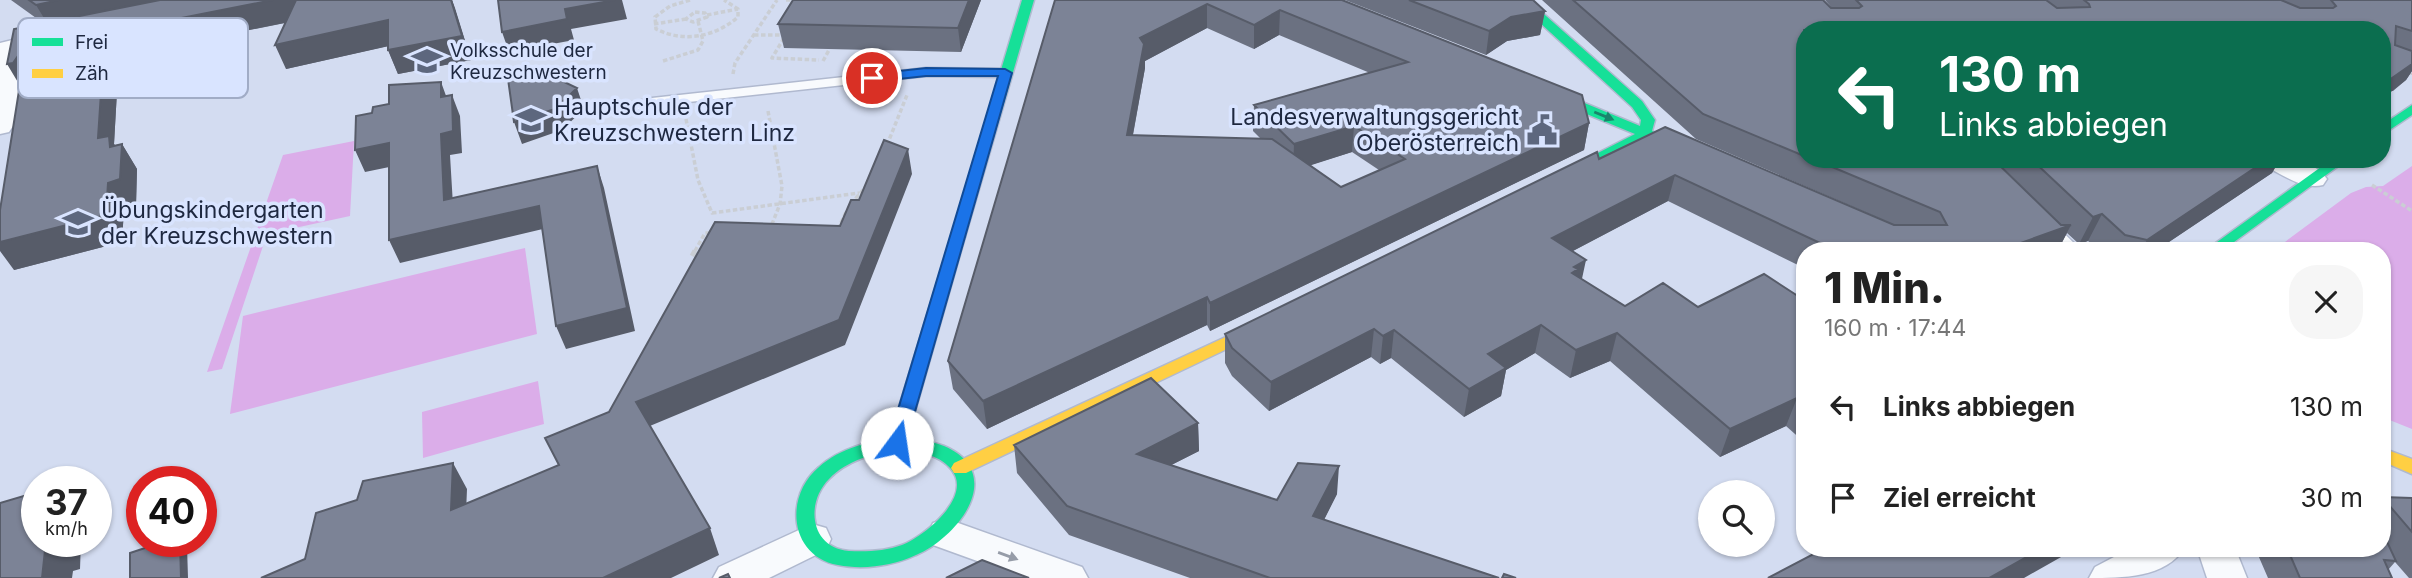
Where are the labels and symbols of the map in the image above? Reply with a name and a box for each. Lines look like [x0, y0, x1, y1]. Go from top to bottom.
legend [18, 18, 248, 98]
text: Frei [75, 31, 108, 54]
place label: Volksschule der Kreuzschwestern [450, 39, 607, 84]
school or university icon: Volksschule der Kreuzschwestern [410, 44, 444, 78]
pin [842, 48, 902, 108]
text: Zäh [75, 62, 109, 85]
place label: Hauptschule der Kreuzschwestern Linz [554, 93, 795, 147]
school or university icon: Hauptschule der Kreuzschwestern Linz [514, 103, 548, 137]
place label: Landesverwaltungsgericht Oberösterreich [1230, 103, 1519, 157]
one-way arrow [1594, 110, 1615, 121]
public building icon: Landesverwaltungsgericht Oberösterreich [1525, 113, 1559, 147]
place label: Übungskindergarten der Kreuzschwestern [101, 196, 333, 250]
school or university icon: Übungskindergarten der Kreuzschwestern [61, 206, 95, 240]
position arrow [860, 406, 934, 480]
speed limit sign: 40 [126, 466, 217, 557]
one-way arrow [997, 551, 1018, 562]

